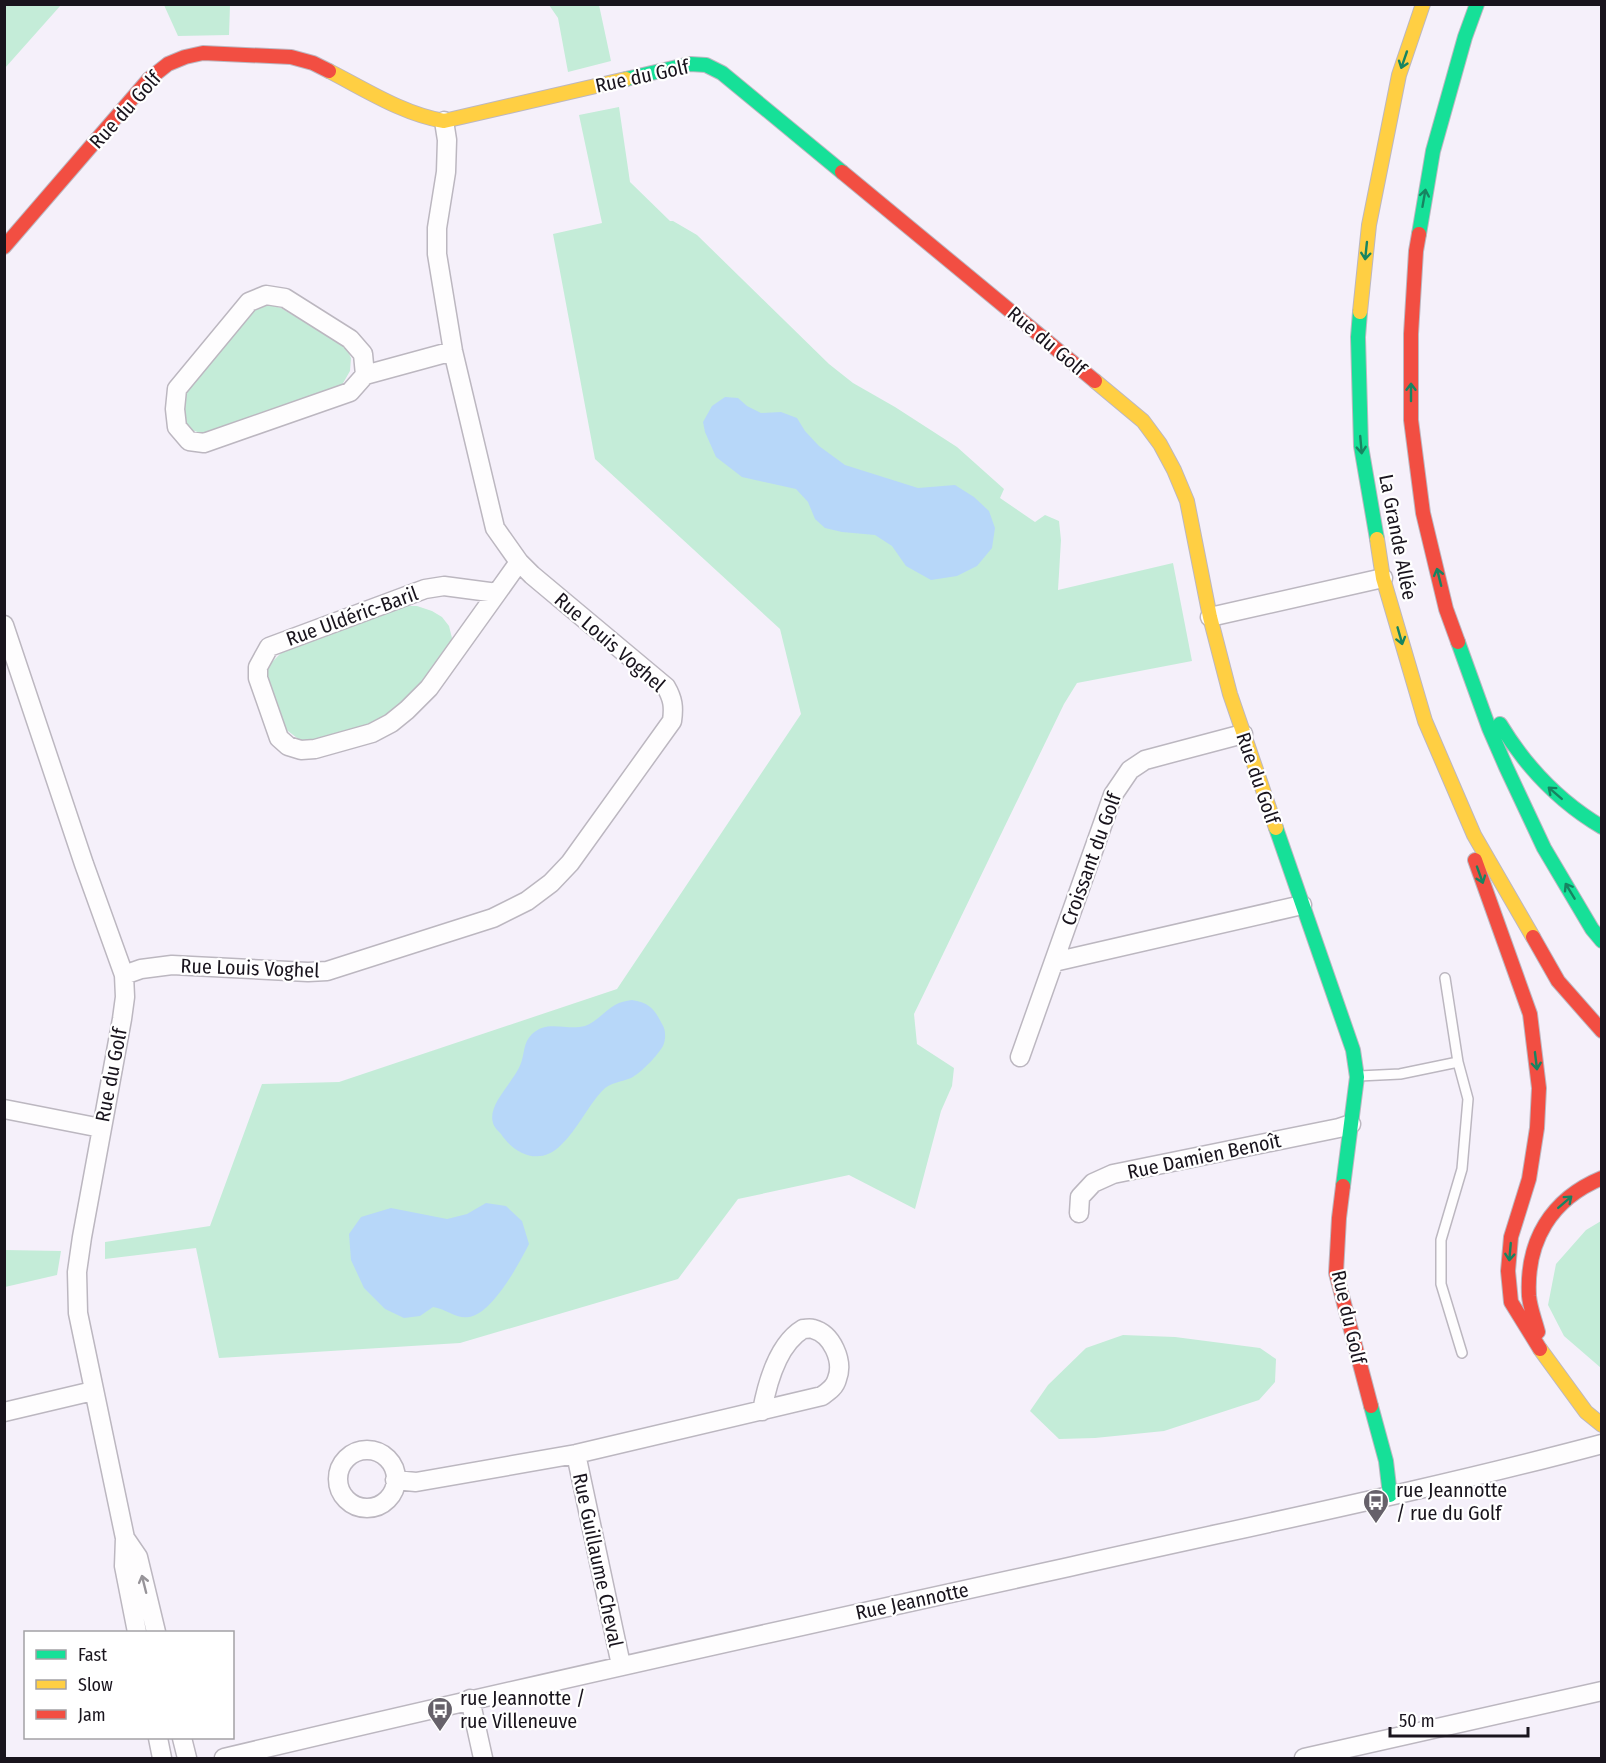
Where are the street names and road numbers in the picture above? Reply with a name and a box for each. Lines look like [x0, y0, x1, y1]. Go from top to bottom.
street label: Rue du Golf [593, 54, 693, 98]
street label: Rue du Golf [84, 65, 167, 153]
street label: Rue du Golf [1003, 301, 1093, 382]
street label: La Grande Allée [1374, 472, 1422, 602]
street label: Rue Uldéric-Baril [283, 581, 421, 651]
street label: Rue Louis Voghel [550, 587, 670, 697]
street label: Rue du Golf [1231, 729, 1285, 829]
street label: Croissant du Golf [1056, 788, 1127, 929]
street label: Rue Louis Voghel [180, 954, 320, 982]
street label: Rue du Golf [90, 1024, 132, 1124]
street label: Rue Damien Benoît [1125, 1128, 1283, 1184]
street label: Rue du Golf [1327, 1268, 1372, 1368]
street label: Rue Guillaume Cheval [568, 1471, 628, 1649]
street label: Rue Jeannotte [853, 1577, 971, 1625]

